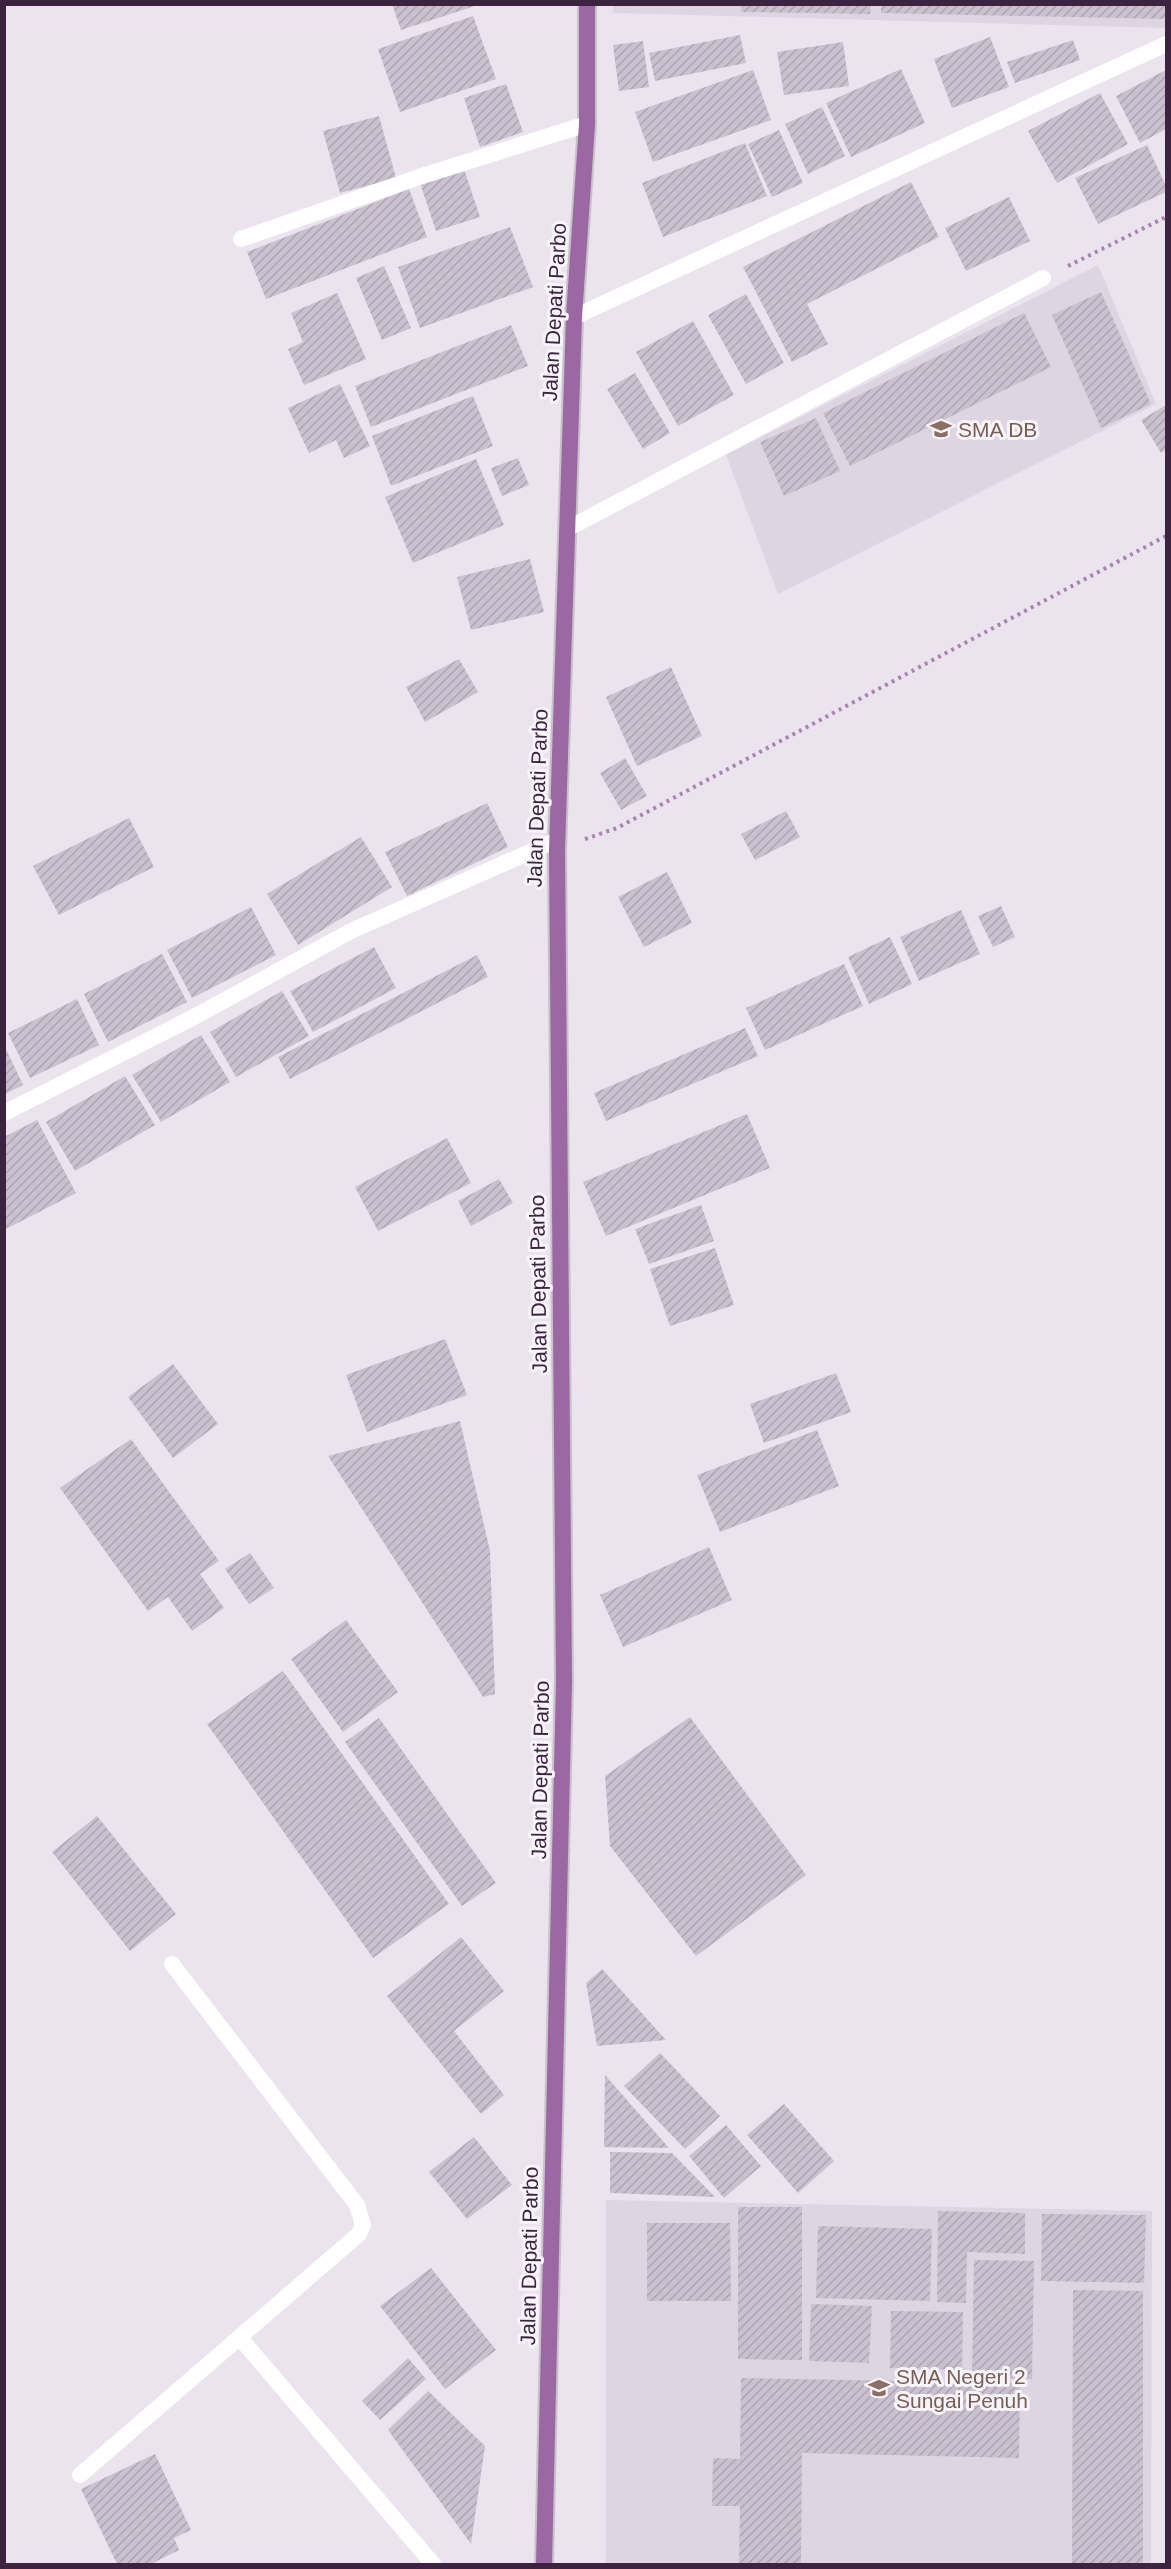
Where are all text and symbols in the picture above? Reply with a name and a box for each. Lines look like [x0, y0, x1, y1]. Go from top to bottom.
street label: Jalan Depati Parbo [538, 222, 570, 402]
school or university icon: SMA DB [929, 417, 953, 441]
place label: SMA DB [958, 418, 1037, 441]
street label: Jalan Depati Parbo [522, 708, 552, 888]
street label: Jalan Depati Parbo [525, 1195, 551, 1373]
street label: Jalan Depati Parbo [527, 1681, 553, 1859]
street label: Jalan Depati Parbo [516, 2167, 542, 2345]
place label: SMA Negeri 2 Sungai Penuh [896, 2365, 1028, 2412]
school or university icon: SMA Negeri 2 Sungai Penuh [867, 2376, 891, 2400]

